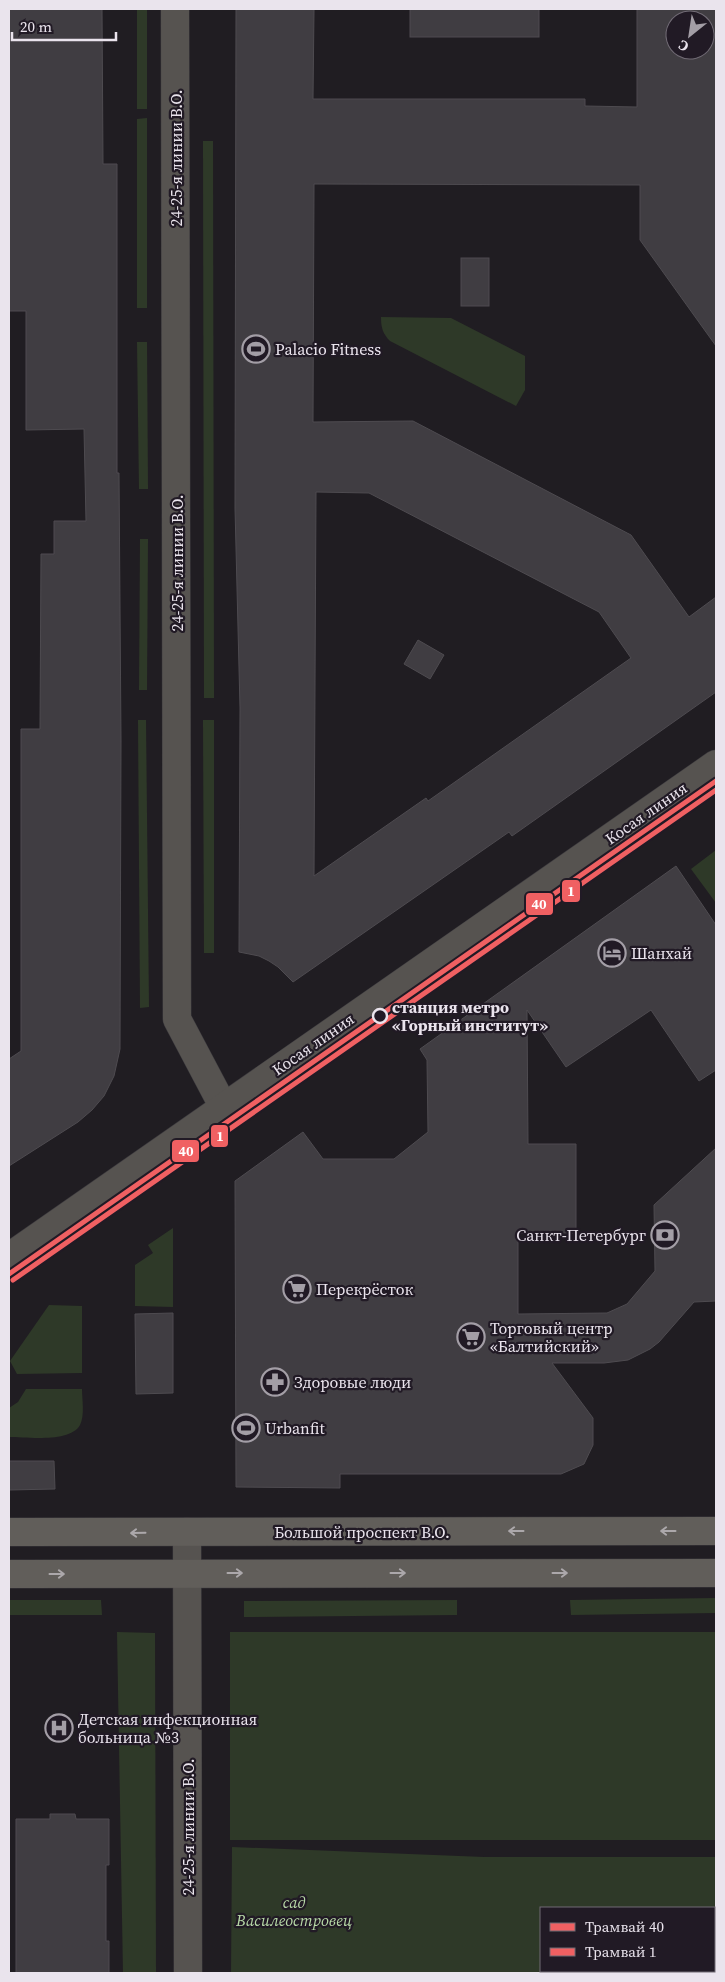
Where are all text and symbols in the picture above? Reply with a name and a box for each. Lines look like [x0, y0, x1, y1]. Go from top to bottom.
scale bar [12, 10, 116, 42]
north arrow [665, 10, 715, 60]
text: 20 m [20, 16, 52, 37]
text: С [674, 35, 692, 57]
street label: 24-25-я линии В.О. [165, 89, 187, 227]
sports icon: Palacio Fitness [241, 334, 271, 364]
place label: Palacio Fitness [275, 338, 381, 360]
street label: 24-25-я линии В.О. [166, 494, 188, 632]
street label: Косая линия [601, 777, 691, 849]
line badge: 1 [561, 879, 581, 903]
text: 1 [567, 881, 575, 901]
line badge: 40 [525, 892, 554, 916]
text: 40 [531, 894, 547, 914]
hotel icon: Шанхай [597, 938, 627, 968]
place label: Шанхай [631, 942, 692, 964]
place label: станция метро «Горный институт» [392, 996, 548, 1036]
street label: Косая линия [268, 1008, 358, 1080]
marker: станция метро «Горный институт» [372, 1008, 388, 1024]
line badge: 1 [210, 1124, 229, 1148]
text: 1 [216, 1126, 224, 1146]
line badge: 40 [171, 1139, 200, 1163]
text: 40 [178, 1141, 194, 1161]
bank icon: Санкт-Петербург [650, 1220, 680, 1250]
place label: Санкт-Петербург [516, 1224, 646, 1246]
supermarket icon: Перекрёсток [282, 1274, 312, 1304]
place label: Перекрёсток [316, 1278, 414, 1300]
place label: Торговый центр «Балтийский» [490, 1317, 613, 1357]
supermarket icon: Торговый центр «Балтийский» [456, 1322, 486, 1352]
pharmacy icon: Здоровые люди [260, 1367, 290, 1397]
place label: Здоровые люди [294, 1371, 411, 1393]
sports icon: Urbanfit [231, 1413, 261, 1443]
place label: Urbanfit [265, 1417, 325, 1439]
street label: Большой проспект В.О. [274, 1521, 450, 1543]
one-way arrow [508, 1526, 524, 1536]
one-way arrow [660, 1526, 676, 1536]
one-way arrow [130, 1528, 146, 1537]
one-way arrow [227, 1568, 243, 1578]
one-way arrow [390, 1568, 406, 1578]
one-way arrow [552, 1568, 568, 1578]
one-way arrow [49, 1569, 65, 1579]
place label: Детская инфекционная больница №3 [78, 1708, 257, 1748]
hospital icon: Детская инфекционная больница №3 [44, 1713, 74, 1743]
street label: 24-25-я линии В.О. [177, 1758, 199, 1896]
park label: сад Василеостровец [235, 1891, 353, 1931]
legend [540, 1907, 715, 1972]
text: Трамвай 40 [585, 1916, 664, 1937]
text: Трамвай 1 [585, 1941, 656, 1962]

